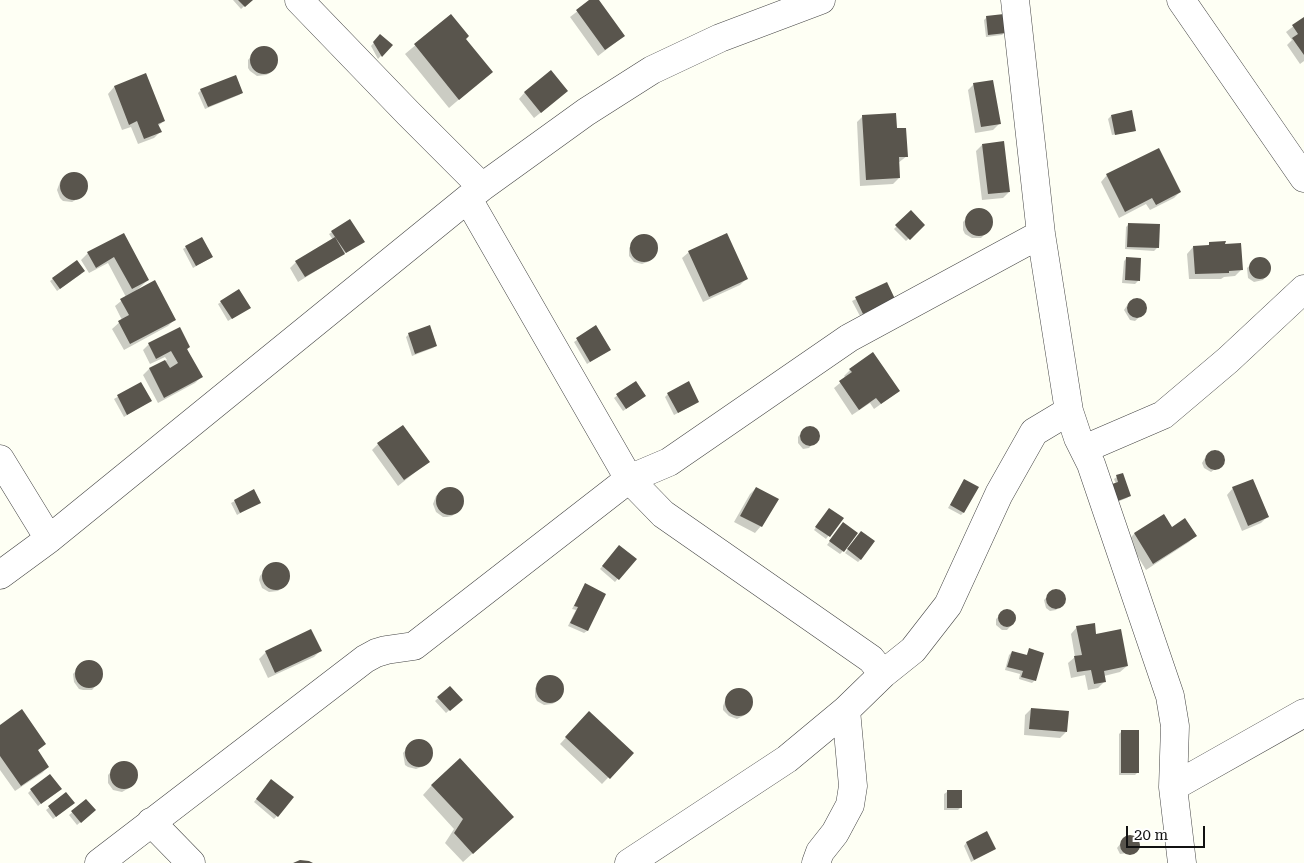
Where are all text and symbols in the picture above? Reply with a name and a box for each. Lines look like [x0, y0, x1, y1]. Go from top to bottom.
scale bar [1129, 816, 1208, 848]
text: 20 m [1134, 826, 1168, 844]

